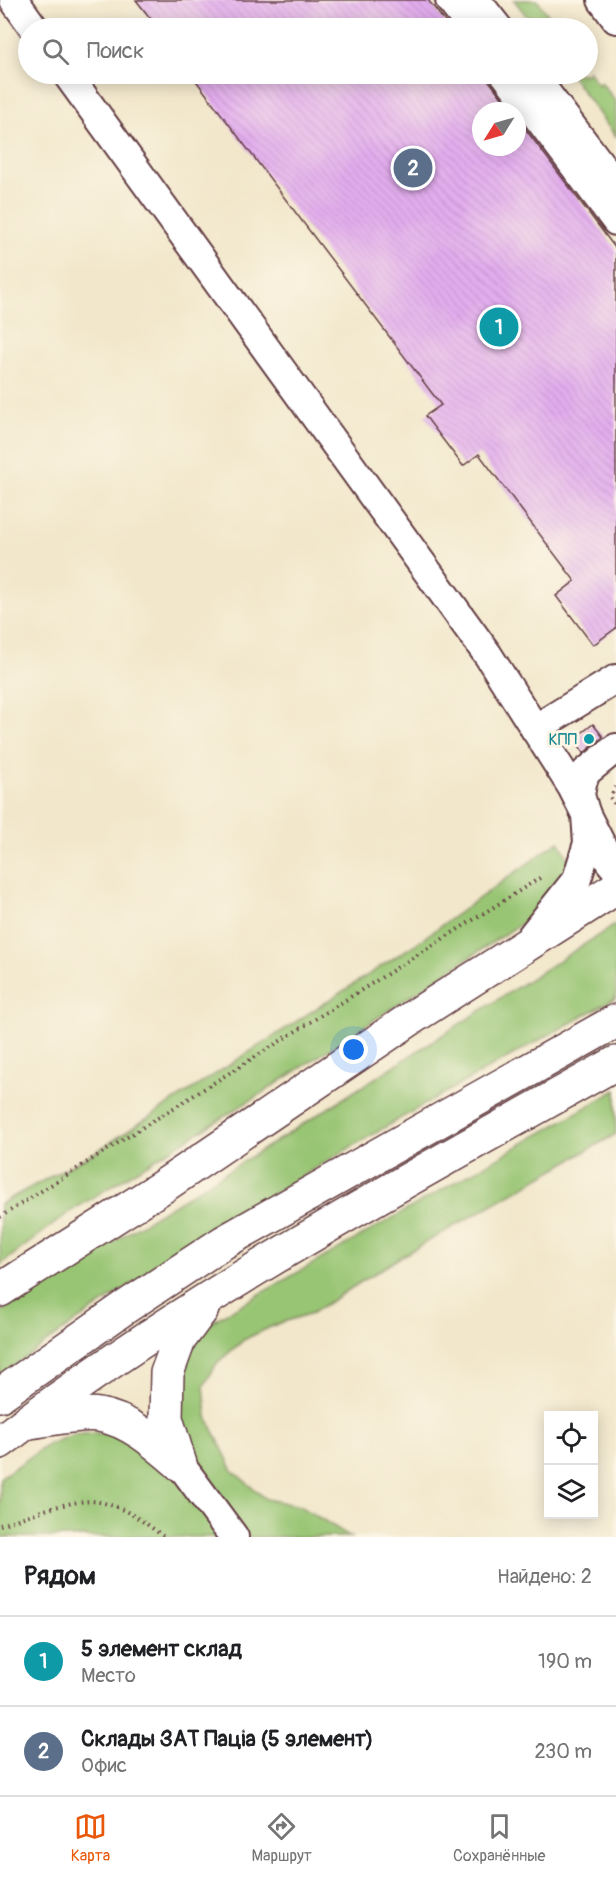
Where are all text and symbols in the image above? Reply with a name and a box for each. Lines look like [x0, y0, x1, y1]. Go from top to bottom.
search box [18, 18, 598, 84]
icon: search [39, 35, 72, 68]
text: Поиск [87, 37, 144, 65]
north arrow [472, 102, 526, 156]
pin: 2 [394, 146, 432, 190]
pin: 1 [480, 304, 518, 350]
place label: КПП [549, 730, 577, 750]
marker: КПП [582, 732, 596, 746]
your location [339, 1035, 368, 1064]
map controls [544, 1411, 598, 1519]
button: locate [544, 1411, 598, 1465]
button: layers [544, 1465, 598, 1519]
text: Рядом [24, 1560, 96, 1592]
text: Найдено: 2 [497, 1564, 592, 1589]
text: 5 элемент склад [81, 1635, 242, 1663]
text: 1 [40, 1649, 47, 1674]
text: 190 m [538, 1649, 592, 1674]
text: Место [81, 1663, 136, 1688]
text: Склады ЗАТ Паціа (5 элемент) [81, 1725, 373, 1753]
text: 2 [38, 1739, 49, 1764]
text: 230 m [535, 1739, 592, 1764]
text: Офис [81, 1753, 127, 1778]
tab: Карта [71, 1810, 110, 1866]
tab: Маршрут [252, 1810, 312, 1866]
tab: Сохранённые [453, 1810, 545, 1866]

